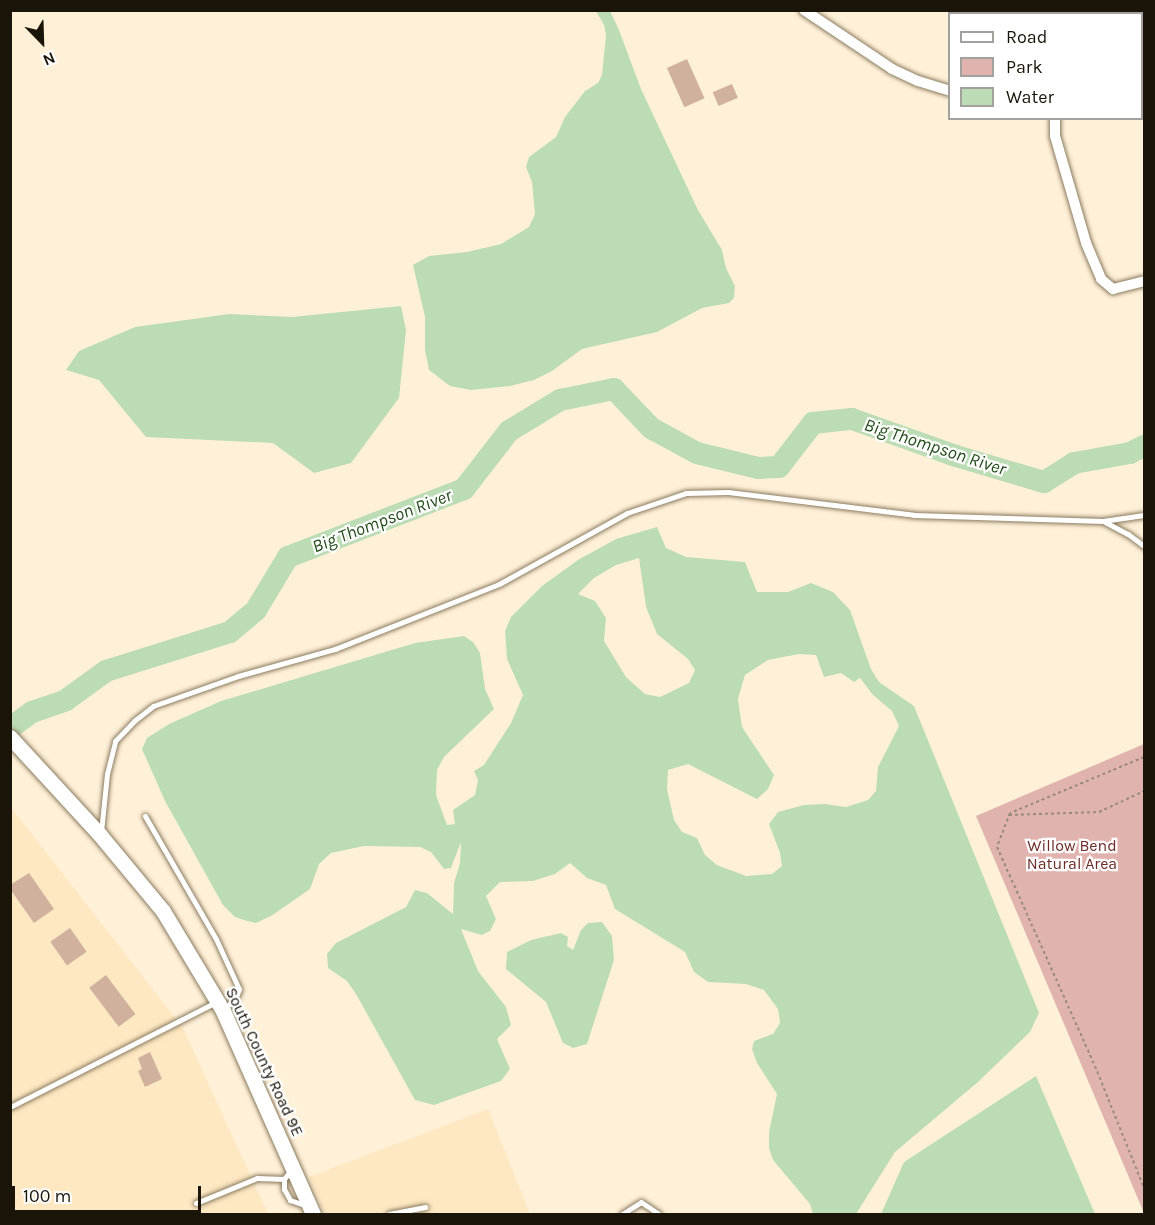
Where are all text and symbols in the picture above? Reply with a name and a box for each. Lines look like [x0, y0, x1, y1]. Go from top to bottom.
north arrow [12, 12, 72, 72]
legend [948, 12, 1143, 120]
text: Road [1006, 26, 1047, 48]
text: N [40, 48, 58, 70]
text: Park [1006, 56, 1043, 78]
text: Water [1006, 86, 1054, 108]
water label: Big Thompson River [861, 414, 1009, 480]
water label: Big Thompson River [309, 484, 455, 558]
park label: Willow Bend Natural Area [1027, 836, 1117, 874]
street label: South County Road 9E [221, 985, 307, 1139]
scale bar [15, 1174, 204, 1212]
text: 100 m [23, 1185, 71, 1207]

